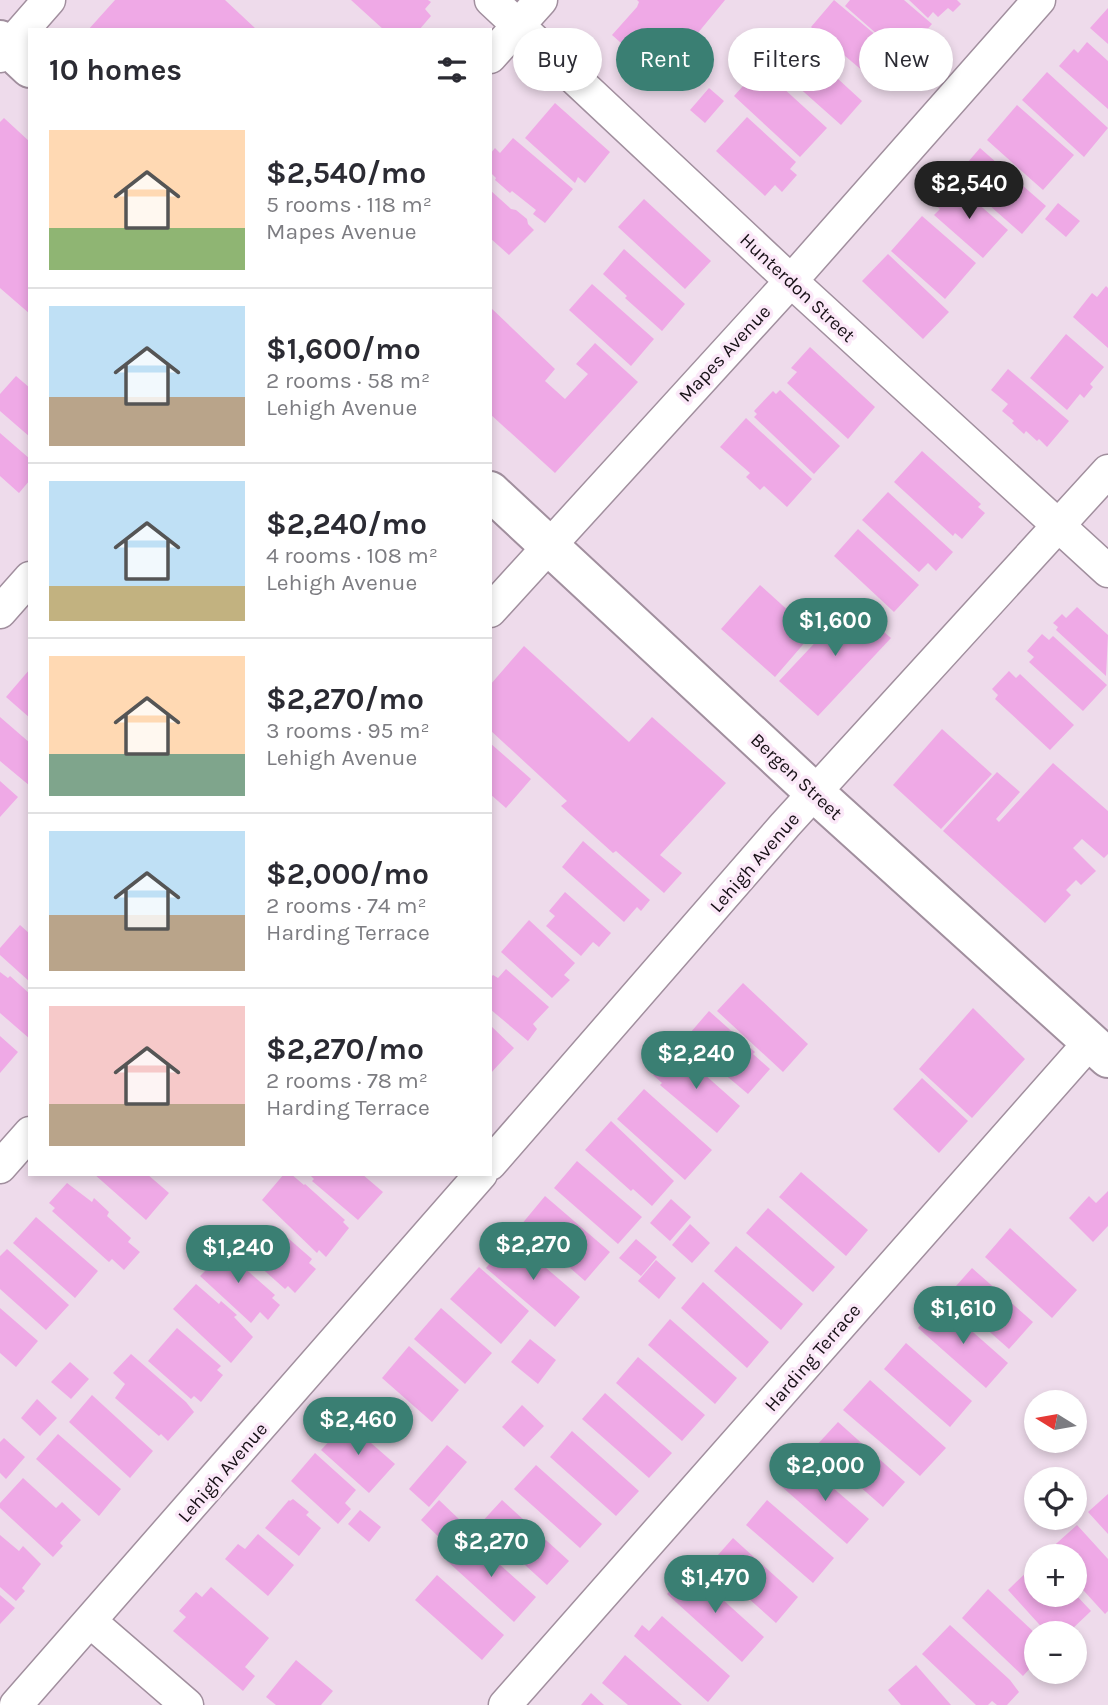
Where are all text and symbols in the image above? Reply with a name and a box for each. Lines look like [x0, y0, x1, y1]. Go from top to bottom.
chip: Buy [513, 28, 602, 91]
chip: Rent [616, 28, 714, 91]
chip: Filters [728, 28, 845, 91]
chip: New [859, 28, 953, 91]
icon: filters [433, 51, 471, 89]
text: 10 homes [49, 52, 182, 88]
text: $2,540/mo [266, 155, 426, 191]
icon: home [105, 158, 189, 242]
pin: $2,540 [912, 162, 1026, 221]
text: $2,540 [930, 170, 1008, 197]
text: 5 rooms · 118 m² [266, 191, 432, 218]
text: Mapes Avenue [266, 218, 417, 245]
street label: Hunterdon Street [735, 229, 859, 347]
street label: Mapes Avenue [674, 301, 775, 407]
text: $1,600/mo [266, 331, 421, 367]
icon: home [105, 334, 189, 418]
text: 2 rooms · 58 m² [266, 367, 430, 394]
text: Lehigh Avenue [266, 394, 417, 421]
text: $2,240/mo [266, 506, 427, 542]
icon: home [105, 509, 189, 593]
text: 4 rooms · 108 m² [266, 542, 438, 569]
text: Lehigh Avenue [266, 569, 417, 596]
pin: $1,600 [778, 598, 892, 658]
text: $1,600 [799, 607, 871, 634]
text: $2,270/mo [266, 681, 424, 717]
icon: home [105, 684, 189, 768]
text: 3 rooms · 95 m² [266, 717, 430, 744]
street label: Bergen Street [746, 729, 847, 825]
text: Lehigh Avenue [266, 744, 417, 771]
street label: Lehigh Avenue [705, 808, 804, 917]
text: $2,000/mo [266, 856, 429, 892]
icon: home [105, 859, 189, 943]
text: 2 rooms · 74 m² [266, 892, 427, 919]
text: Harding Terrace [266, 919, 430, 946]
text: $2,270/mo [266, 1031, 424, 1067]
pin: $2,240 [639, 1032, 753, 1091]
icon: home [105, 1034, 189, 1118]
text: $2,240 [657, 1040, 735, 1067]
text: 2 rooms · 78 m² [266, 1067, 428, 1094]
text: Harding Terrace [266, 1094, 430, 1121]
pin: $2,270 [476, 1222, 590, 1282]
pin: $1,240 [181, 1226, 295, 1285]
text: $2,270 [495, 1231, 571, 1258]
text: $1,240 [202, 1234, 274, 1261]
pin: $1,610 [906, 1286, 1020, 1346]
text: $1,610 [930, 1295, 996, 1322]
street label: Harding Terrace [760, 1299, 865, 1416]
north arrow [1024, 1390, 1087, 1452]
map controls [1024, 1390, 1087, 1684]
pin: $2,460 [301, 1398, 415, 1457]
text: $2,460 [319, 1406, 397, 1433]
street label: Lehigh Avenue [173, 1418, 272, 1527]
pin: $2,000 [768, 1444, 882, 1503]
text: $2,000 [785, 1452, 865, 1479]
button: locate [1024, 1467, 1087, 1530]
pin: $2,270 [434, 1520, 548, 1579]
text: $2,270 [453, 1528, 529, 1555]
button: + [1024, 1544, 1087, 1607]
pin: $1,470 [658, 1556, 772, 1615]
text: $1,470 [680, 1564, 750, 1591]
button: − [1024, 1621, 1087, 1684]

